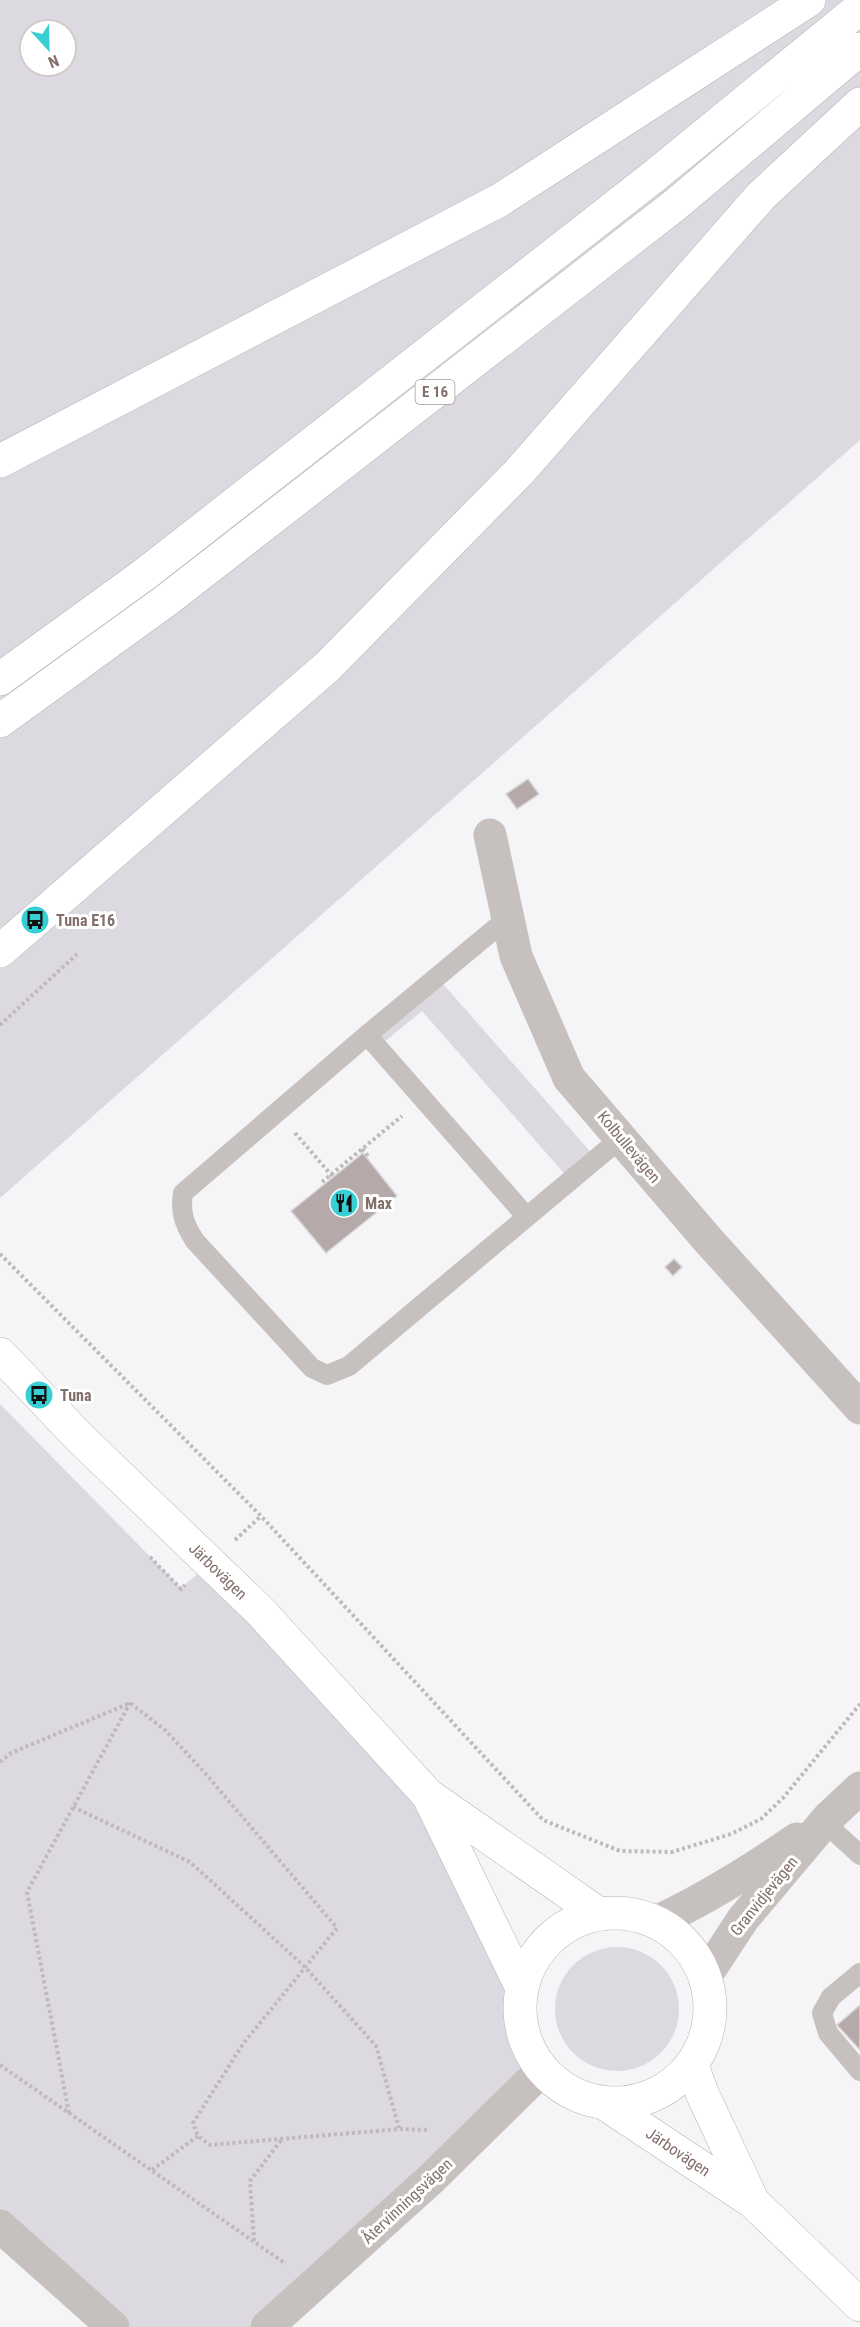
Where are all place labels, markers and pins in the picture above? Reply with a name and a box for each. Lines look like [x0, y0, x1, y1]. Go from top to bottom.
bus stop icon: Tuna E16 [19, 904, 51, 936]
place label: Tuna E16 [56, 911, 115, 930]
restaurant icon: Max [328, 1187, 360, 1219]
place label: Max [365, 1194, 393, 1213]
bus stop icon: Tuna [23, 1379, 55, 1411]
place label: Tuna [60, 1386, 92, 1405]

